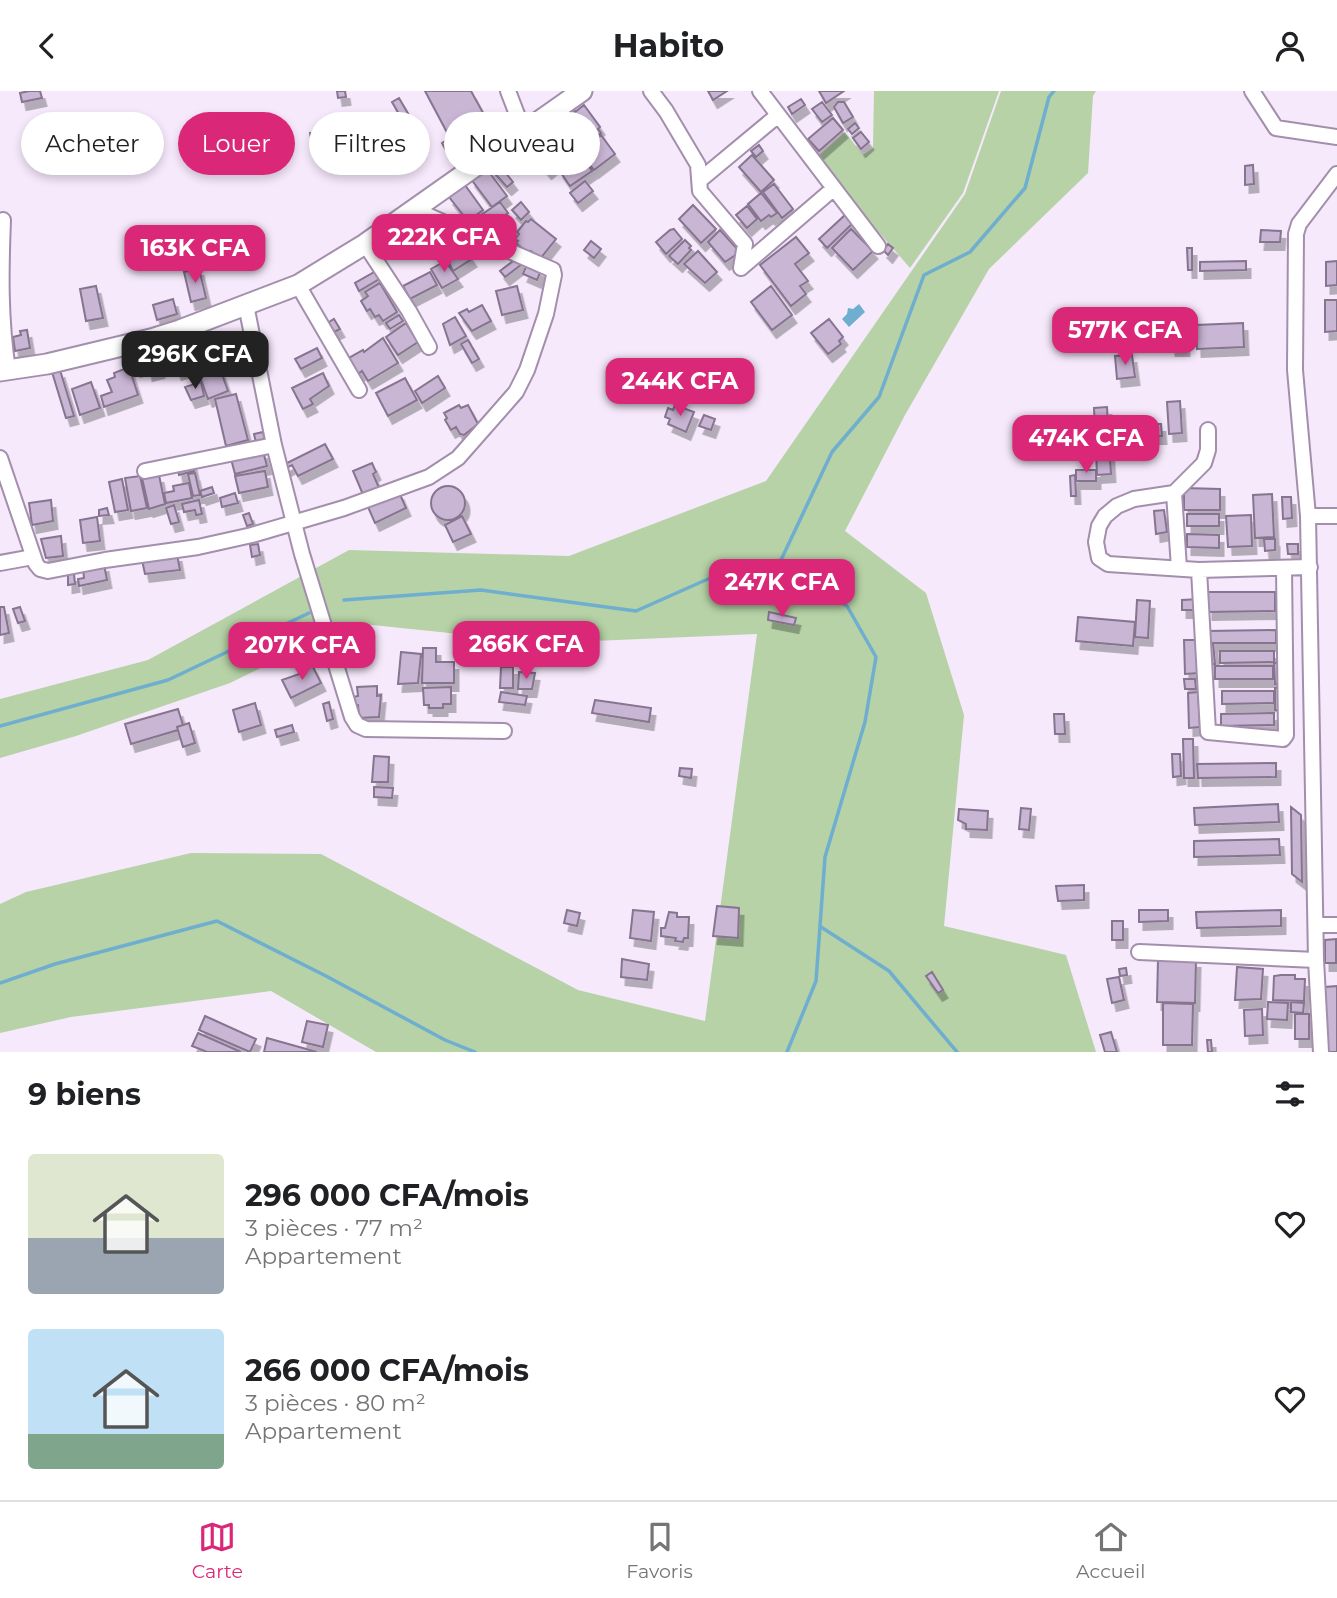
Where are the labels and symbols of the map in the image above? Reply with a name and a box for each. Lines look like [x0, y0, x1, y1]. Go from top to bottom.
pin: 222K CFA [372, 215, 516, 274]
pin: 163K CFA [123, 225, 267, 285]
pin: 577K CFA [1053, 307, 1197, 367]
pin: 296K CFA [123, 331, 267, 391]
pin: 244K CFA [608, 359, 752, 418]
pin: 474K CFA [1014, 415, 1158, 475]
pin: 247K CFA [710, 559, 854, 619]
pin: 266K CFA [454, 621, 598, 681]
pin: 207K CFA [230, 623, 374, 682]

